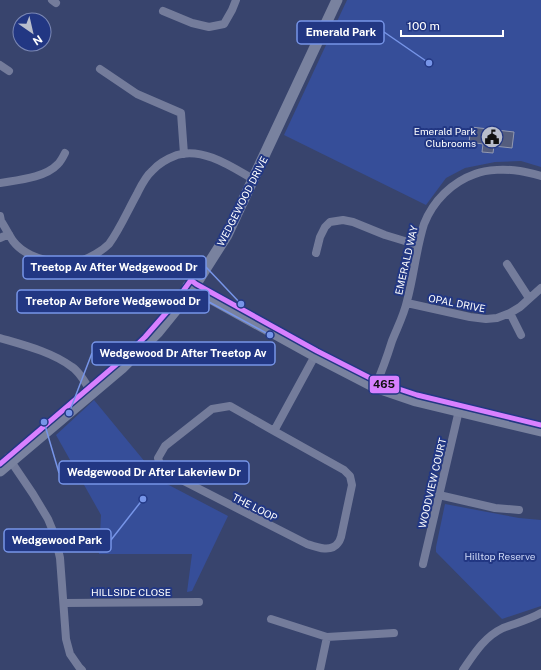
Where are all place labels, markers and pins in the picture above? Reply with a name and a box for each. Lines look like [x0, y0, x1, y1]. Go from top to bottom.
callout: Emerald Park [297, 21, 384, 44]
public building icon: Emerald Park Clubrooms [479, 124, 505, 150]
place label: Emerald Park Clubrooms [414, 125, 476, 149]
callout: Treetop Av After Wedgewood Dr [23, 256, 206, 279]
callout: Treetop Av Before Wedgewood Dr [17, 290, 209, 313]
callout: Wedgewood Dr After Treetop Av [92, 342, 275, 365]
callout: Wedgewood Dr After Lakeview Dr [59, 461, 249, 484]
callout: Wedgewood Park [4, 529, 111, 552]

